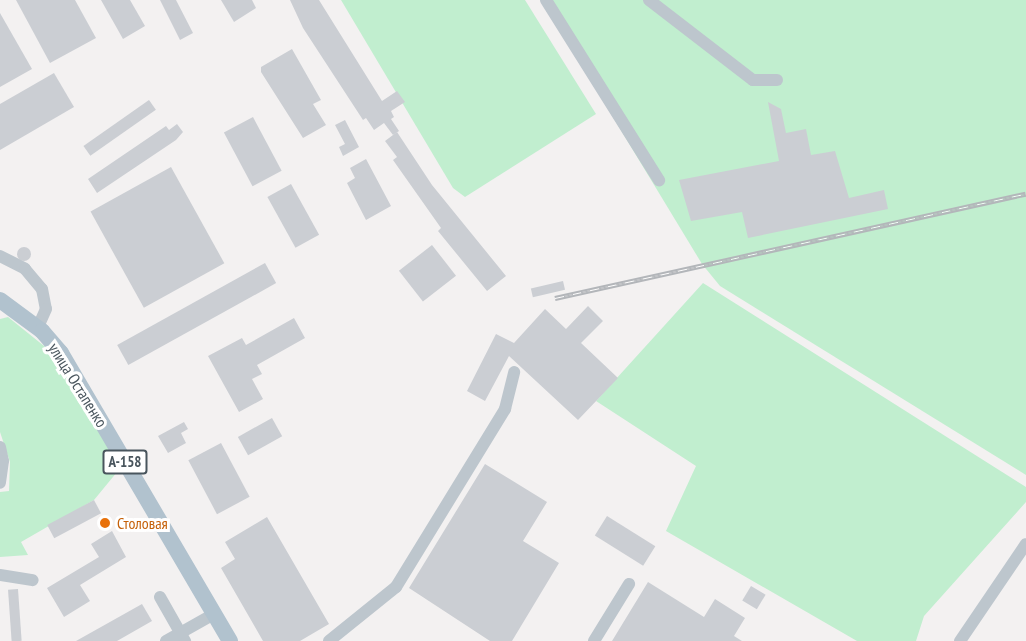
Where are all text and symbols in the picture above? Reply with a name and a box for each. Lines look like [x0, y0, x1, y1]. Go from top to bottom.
street label: улица Остапенко [45, 339, 111, 431]
road number: А-158 [102, 450, 148, 474]
place label: Столовая [117, 513, 168, 533]
marker: Столовая [98, 516, 112, 530]

